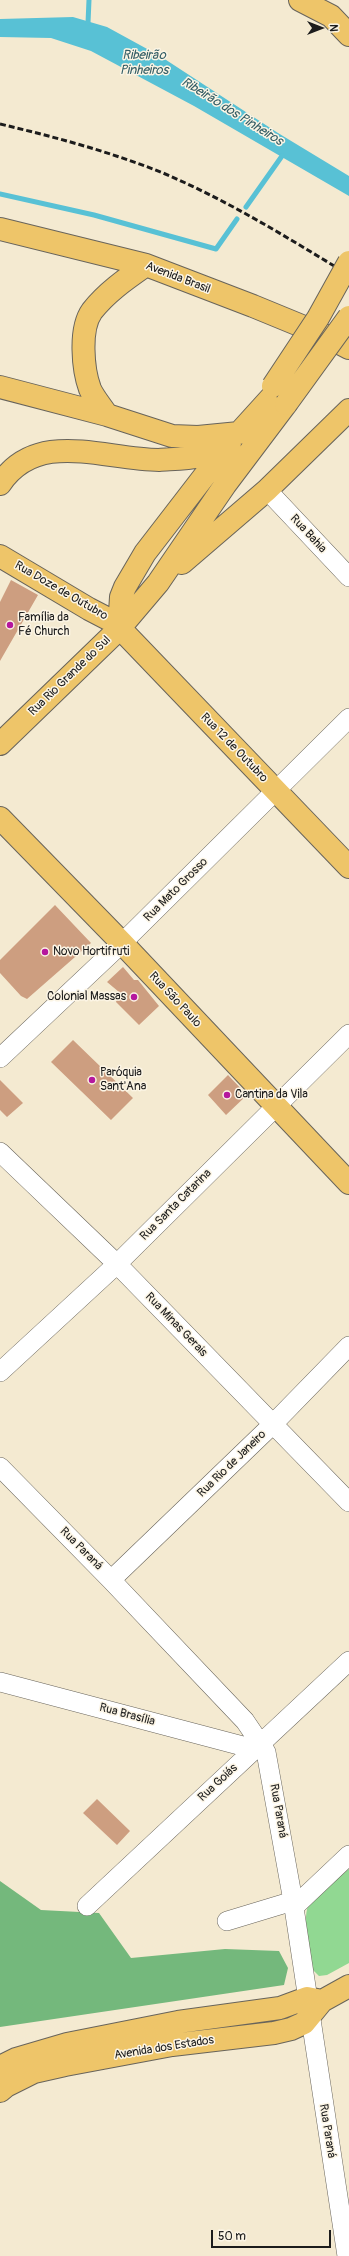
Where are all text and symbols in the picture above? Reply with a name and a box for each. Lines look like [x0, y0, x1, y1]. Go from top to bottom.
north arrow [301, 8, 341, 48]
text: N [327, 24, 340, 32]
water label: Ribeirão Pinheiros [120, 48, 168, 79]
water label: Ribeirão dos Pinheiros [178, 75, 286, 149]
street label: Avenida Brasil [144, 259, 212, 297]
street label: Rua Bahia [287, 512, 329, 556]
street label: Rua Doze de Outubro [12, 558, 110, 624]
place label: Família da Fé Church [18, 611, 69, 639]
marker: Família da Fé Church [5, 620, 15, 630]
street label: Rua Rio Grande do Sul [26, 633, 114, 719]
street label: Rua 12 de Outubro [197, 710, 271, 786]
street label: Rua Mato Grosso [141, 855, 211, 925]
place label: Novo Hortifruti [53, 945, 129, 959]
marker: Novo Hortifruti [40, 947, 50, 957]
street label: Rua São Paulo [146, 969, 204, 1031]
place label: Colonial Massas [47, 990, 126, 1004]
marker: Colonial Massas [129, 992, 139, 1002]
place label: Paróquia Sant'Ana [100, 1066, 146, 1094]
marker: Paróquia Sant'Ana [87, 1075, 97, 1085]
place label: Cantina da Vila [235, 1088, 308, 1102]
marker: Cantina da Vila [222, 1090, 232, 1100]
street label: Rua Santa Catarina [137, 1166, 215, 1244]
street label: Rua Minas Gerais [142, 1290, 210, 1360]
street label: Rua Rio de Janeiro [195, 1428, 269, 1500]
street label: Rua Paraná [57, 1525, 105, 1573]
street label: Rua Brasília [98, 1701, 156, 1729]
street label: Rua Goiás [195, 1761, 241, 1805]
street label: Rua Paraná [266, 1783, 290, 1839]
street label: Avenida dos Estados [113, 2033, 215, 2063]
street label: Rua Paraná [316, 2103, 338, 2159]
scale bar [213, 2222, 333, 2248]
text: 50 m [218, 2229, 246, 2244]

